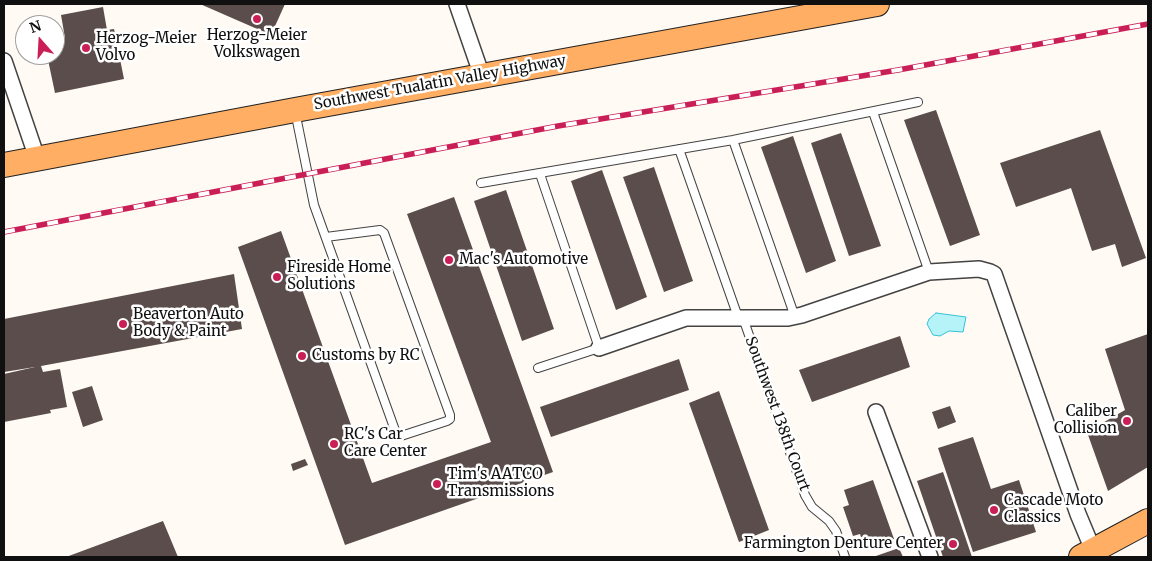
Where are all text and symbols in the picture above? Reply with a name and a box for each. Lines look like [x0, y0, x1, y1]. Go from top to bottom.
marker: Herzog-Meier Volkswagen [251, 13, 263, 25]
north arrow [15, 15, 65, 65]
text: N [27, 16, 44, 37]
place label: Herzog-Meier Volkswagen [207, 27, 307, 62]
place label: Herzog-Meier Volvo [96, 30, 197, 65]
marker: Herzog-Meier Volvo [80, 42, 92, 54]
street label: Southwest Tualatin Valley Highway [313, 52, 567, 114]
place label: Mac's Automotive [459, 251, 588, 269]
marker: Mac's Automotive [443, 254, 455, 266]
place label: Fireside Home Solutions [287, 259, 391, 294]
marker: Fireside Home Solutions [271, 271, 283, 283]
place label: Beaverton Auto Body & Paint [133, 306, 244, 341]
marker: Beaverton Auto Body & Paint [117, 318, 129, 330]
street label: Southwest 138th Court [741, 334, 813, 494]
place label: Customs by RC [312, 347, 420, 365]
marker: Customs by RC [296, 350, 308, 362]
place label: Caliber Collision [1054, 403, 1117, 438]
marker: Caliber Collision [1121, 415, 1133, 427]
place label: RC's Car Care Center [344, 426, 427, 461]
marker: RC's Car Care Center [328, 438, 340, 450]
place label: Tim's AATCO Transmissions [447, 466, 554, 501]
marker: Tim's AATCO Transmissions [431, 478, 443, 490]
place label: Cascade Moto Classics [1004, 492, 1103, 527]
marker: Cascade Moto Classics [988, 504, 1000, 516]
place label: Farmington Denture Center [744, 535, 943, 553]
marker: Farmington Denture Center [947, 538, 959, 550]

